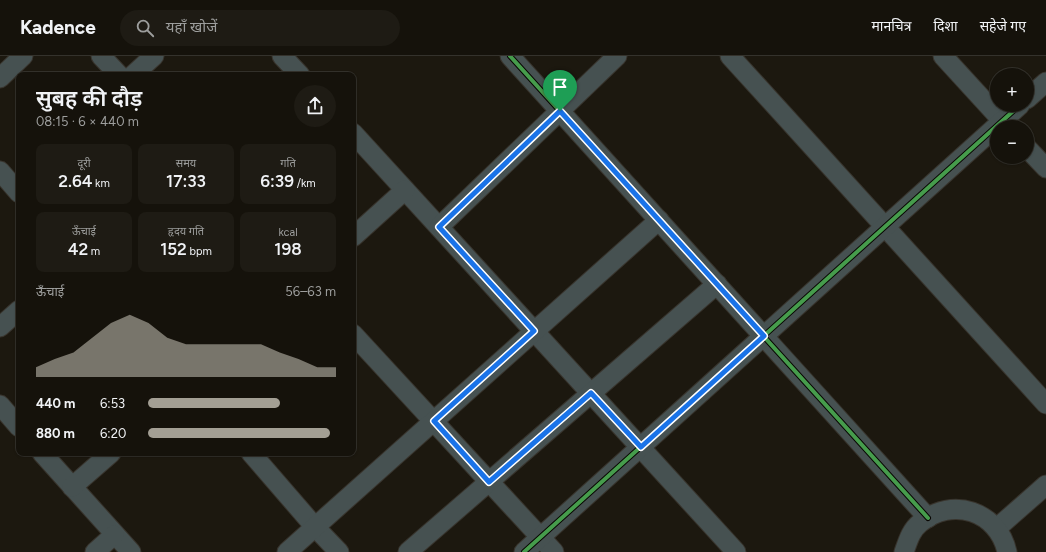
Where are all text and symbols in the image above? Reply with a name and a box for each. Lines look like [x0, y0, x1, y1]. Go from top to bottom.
search box [120, 10, 400, 46]
text: Kadence [20, 16, 96, 39]
icon: search [134, 17, 156, 39]
text: यहाँ खोजें [166, 18, 217, 36]
text: मानचित्र [871, 18, 911, 35]
text: दिशा [933, 18, 958, 35]
text: सहेजे गए [980, 18, 1026, 35]
map controls [990, 68, 1034, 164]
button: + [990, 68, 1034, 112]
pin [543, 70, 577, 111]
icon: arrive [549, 76, 571, 98]
text: सुबह की दौड़ [36, 85, 142, 112]
button: share [294, 85, 336, 127]
text: 08:15 · 6 × 440 m [36, 114, 139, 129]
button: − [990, 120, 1034, 164]
text: दूरी [77, 157, 91, 170]
text: समय [176, 157, 196, 170]
text: गति [280, 157, 296, 170]
text: 2.64 [58, 171, 92, 191]
text: 17:33 [166, 171, 206, 191]
text: 6:39 [260, 171, 294, 191]
text: km [92, 177, 110, 190]
text: /km [294, 177, 316, 190]
text: ऊँचाई [72, 225, 96, 238]
text: हृदय गति [168, 225, 204, 238]
text: kcal [278, 226, 298, 239]
text: 42 [68, 239, 88, 259]
text: 152 [160, 239, 187, 259]
text: 198 [274, 239, 302, 259]
text: m [88, 245, 100, 258]
text: bpm [187, 245, 212, 258]
text: ऊँचाई [36, 284, 64, 299]
text: 56–63 m [285, 284, 336, 299]
text: 440 m [36, 396, 75, 411]
text: 6:53 [100, 396, 125, 411]
text: 880 m [36, 426, 75, 441]
text: 6:20 [100, 426, 126, 441]

